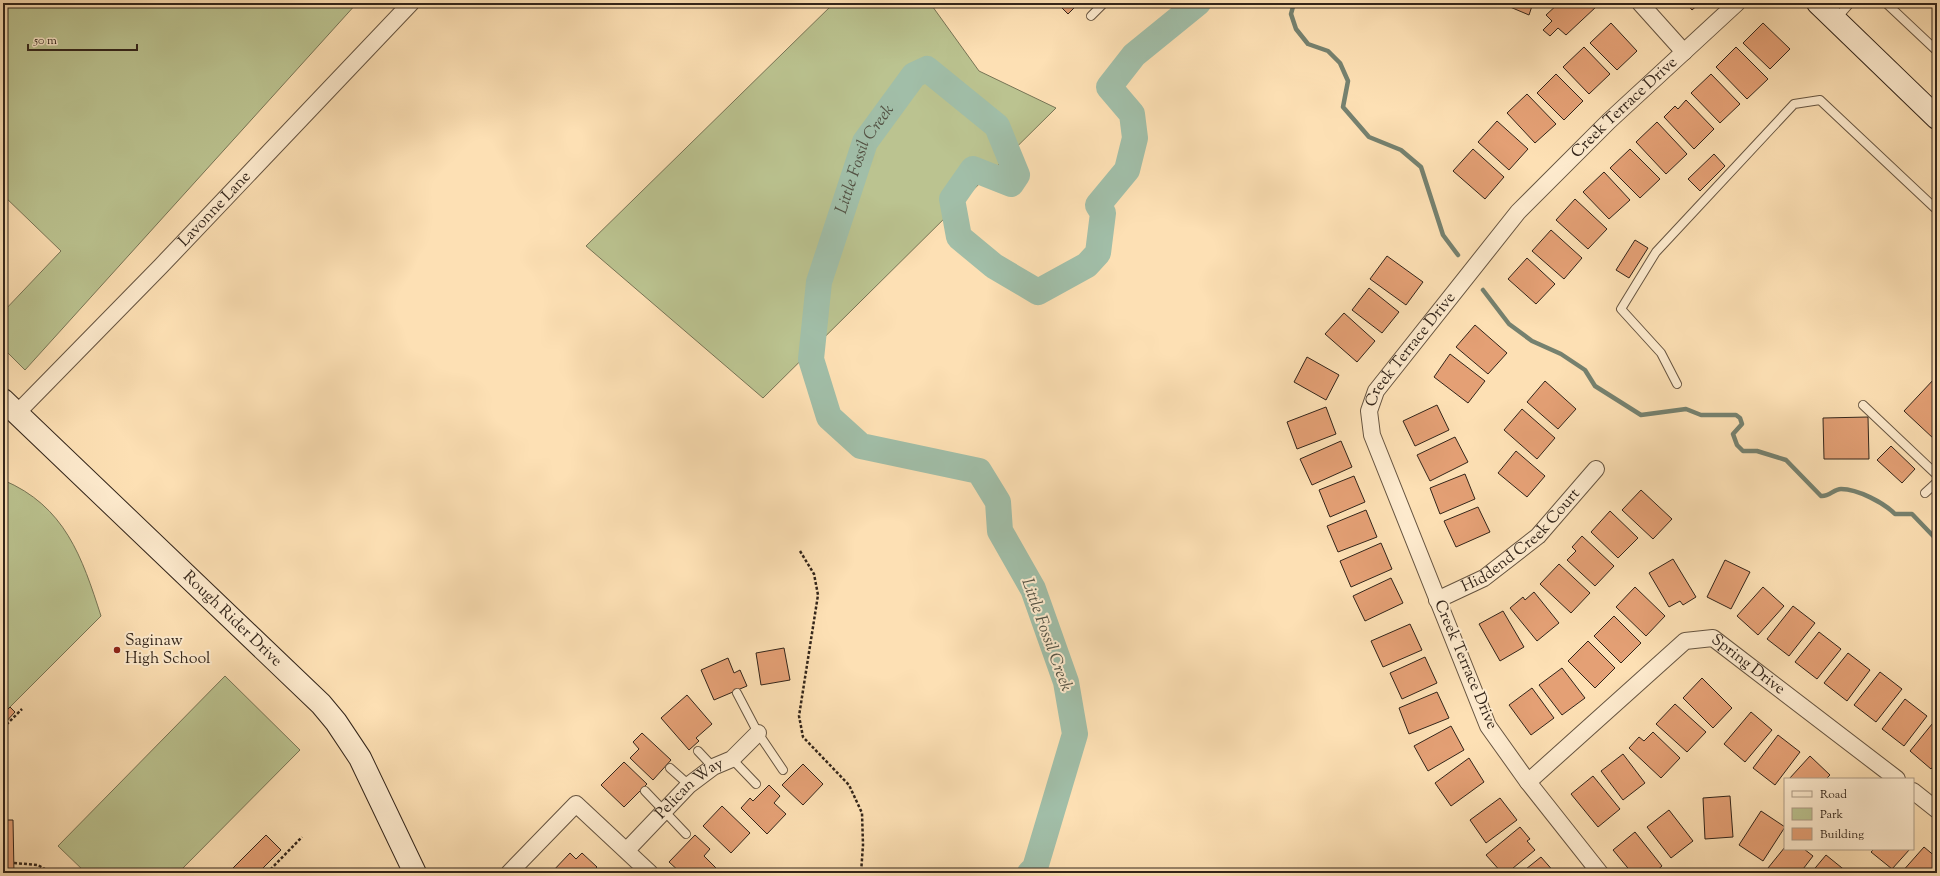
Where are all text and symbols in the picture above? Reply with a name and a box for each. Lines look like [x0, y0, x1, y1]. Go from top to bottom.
scale bar [28, 26, 137, 52]
text: 50 m [33, 32, 57, 50]
street label: Creek Terrace Drive [1566, 52, 1683, 164]
water label: Little Fossil Creek [830, 99, 901, 217]
street label: Lavonne Lane [173, 166, 257, 252]
street label: Creek Terrace Drive [1360, 288, 1461, 410]
street label: Hiddend Creek Court [1458, 483, 1586, 599]
street label: Rough Rider Drive [177, 566, 287, 672]
water label: Little Fossil Creek [1014, 575, 1078, 695]
street label: Creek Terrace Drive [1427, 597, 1503, 733]
street label: Spring Drive [1706, 629, 1790, 701]
place label: Saginaw High School [125, 630, 211, 671]
marker: Saginaw High School [112, 645, 122, 655]
street label: Pelican Way [650, 752, 727, 825]
legend [1784, 778, 1914, 850]
text: Road [1820, 786, 1847, 804]
text: Park [1820, 806, 1843, 824]
text: Building [1820, 826, 1864, 844]

